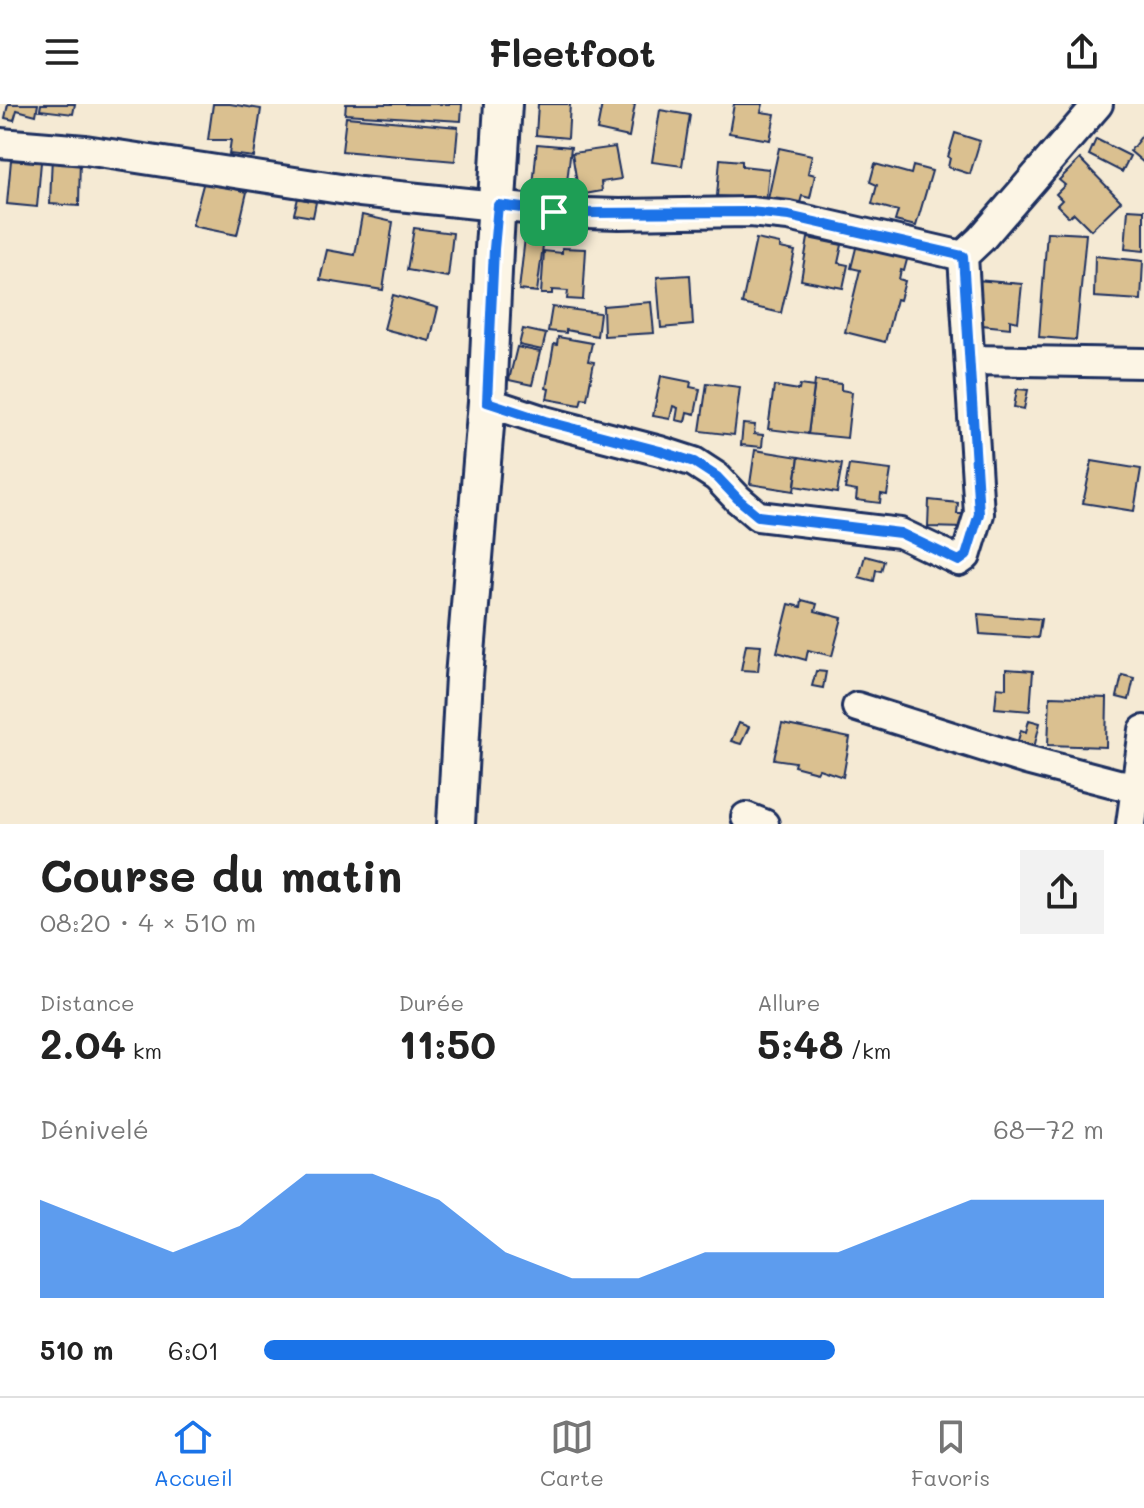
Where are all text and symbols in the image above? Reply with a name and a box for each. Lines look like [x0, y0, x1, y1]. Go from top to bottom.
text: Fleetfoot [489, 29, 655, 76]
icon: menu [40, 30, 84, 74]
icon: share [1060, 30, 1104, 74]
pin [520, 178, 588, 246]
icon: arrive [532, 190, 576, 234]
text: Course du matin [40, 846, 402, 903]
button: share [1020, 850, 1104, 934]
text: 08:20 · 4 × 510 m [40, 905, 256, 939]
text: Distance [40, 988, 135, 1017]
text: Durée [399, 988, 464, 1017]
text: Allure [757, 988, 820, 1017]
text: 2.04 [40, 1017, 126, 1069]
text: 11:50 [399, 1017, 496, 1069]
text: 5:48 [757, 1017, 844, 1069]
text: km [126, 1036, 162, 1065]
text: /km [844, 1036, 891, 1065]
text: Dénivelé [40, 1112, 149, 1146]
text: 68–72 m [993, 1112, 1104, 1146]
text: 510 m [40, 1333, 113, 1367]
text: 6:01 [168, 1333, 219, 1367]
tab: Accueil [154, 1415, 233, 1492]
tab: Carte [540, 1415, 604, 1492]
tab: Favoris [911, 1415, 990, 1492]

